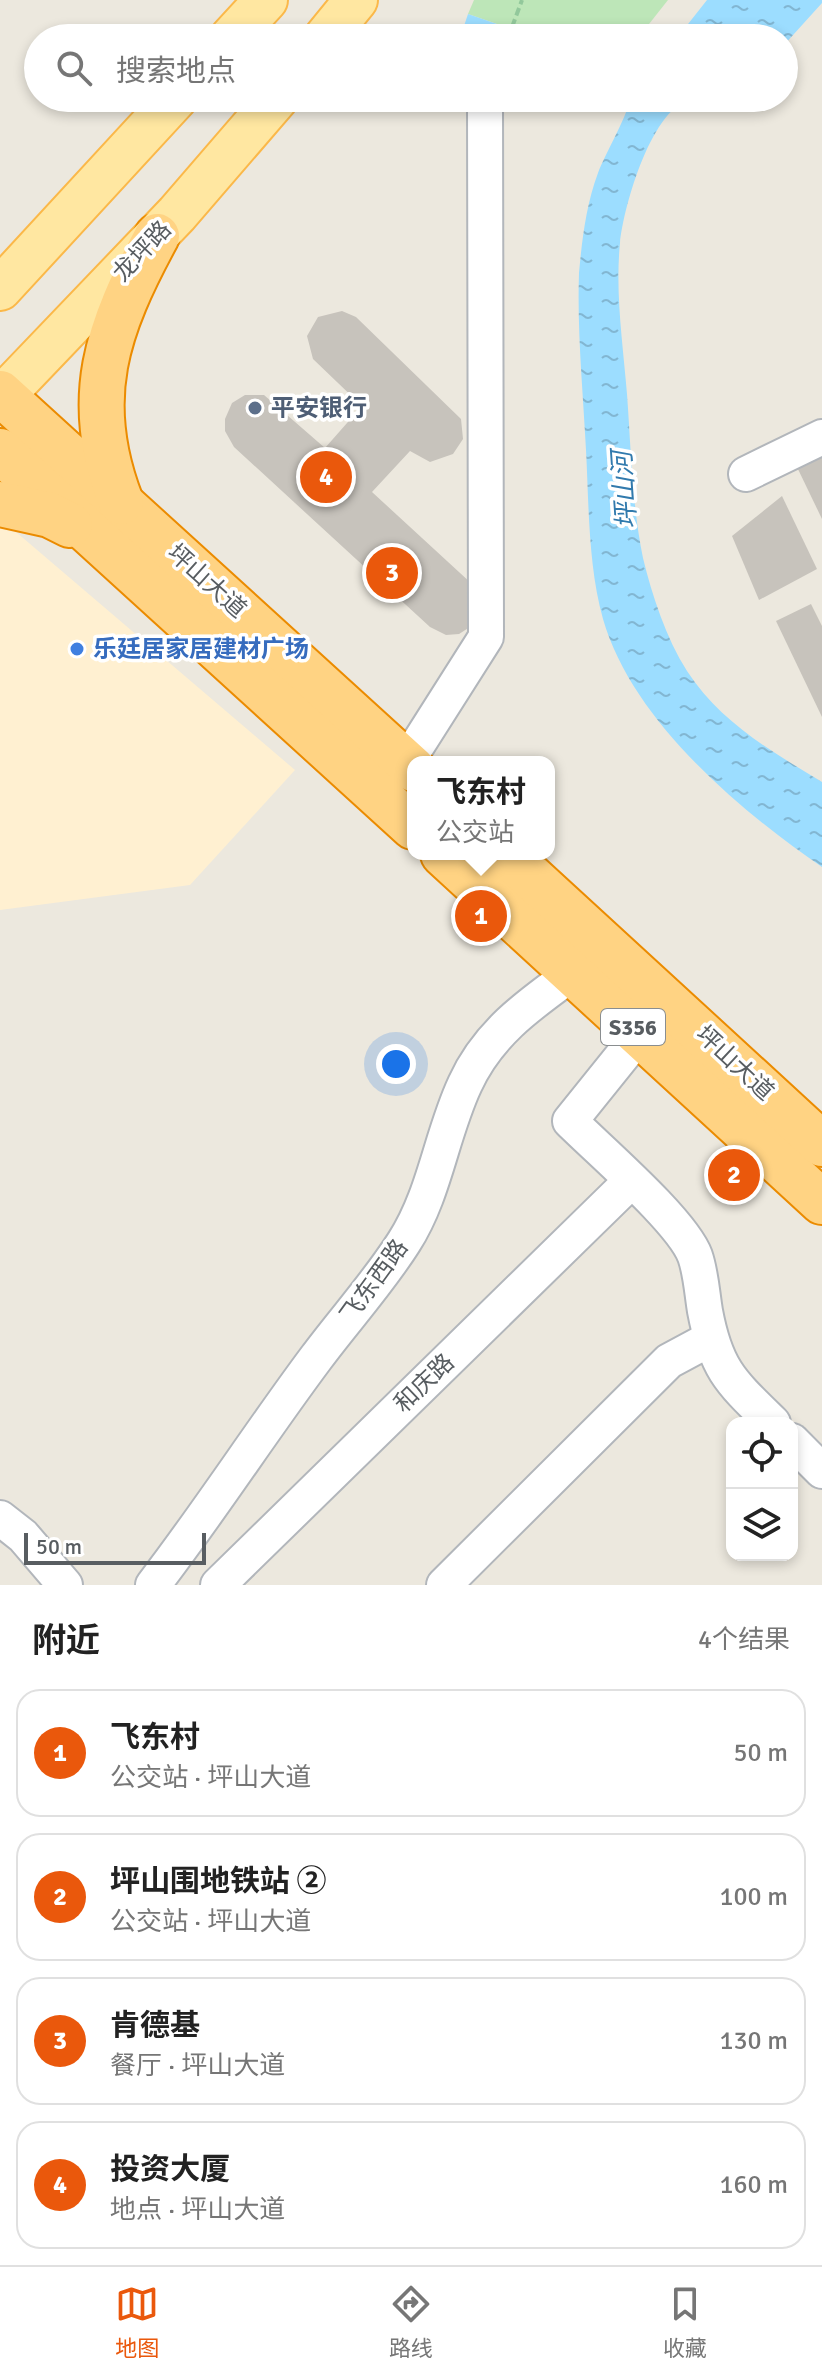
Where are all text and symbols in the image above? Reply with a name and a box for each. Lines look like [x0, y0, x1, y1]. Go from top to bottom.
search box [24, 24, 798, 112]
icon: search [52, 46, 96, 90]
text: 搜索地点 [116, 53, 236, 90]
street label: 龙坪路 [106, 214, 178, 288]
place label: 平安银行 [271, 393, 367, 423]
marker: 平安银行 [246, 399, 264, 417]
water label: 坪山河 [606, 445, 644, 530]
pin: 4 [300, 447, 352, 507]
street label: 坪山大道 [161, 538, 253, 624]
pin: 3 [366, 543, 418, 603]
place label: 乐廷居家居建材广场 [93, 634, 309, 664]
marker: 乐廷居家居建材广场 [68, 640, 86, 658]
popup [407, 756, 555, 860]
text: 飞东村 [436, 774, 526, 811]
text: 公交站 [436, 817, 514, 849]
pin: 1 [455, 886, 507, 946]
road number: S356 [601, 1009, 665, 1045]
street label: 坪山大道 [690, 1019, 780, 1107]
your location [376, 1044, 416, 1084]
pin: 2 [708, 1145, 760, 1205]
street label: 飞东西路 [334, 1233, 414, 1329]
street label: 和庆路 [388, 1347, 460, 1419]
map controls [726, 1417, 798, 1561]
button: locate [726, 1417, 798, 1489]
button: layers [726, 1489, 798, 1561]
scale bar [24, 1529, 206, 1565]
text: 50 m [36, 1533, 82, 1560]
text: 附近 [32, 1620, 100, 1662]
text: 4个结果 [698, 1624, 790, 1656]
text: 飞东村 [110, 1719, 200, 1756]
text: 1 [53, 1737, 67, 1769]
text: 50 m [733, 1737, 788, 1769]
text: 公交站 · 坪山大道 [110, 1762, 311, 1794]
text: 坪山围地铁站 ② [110, 1863, 327, 1900]
text: 2 [53, 1881, 67, 1913]
text: 100 m [719, 1881, 788, 1913]
text: 公交站 · 坪山大道 [110, 1906, 311, 1938]
text: 肯德基 [110, 2007, 200, 2044]
text: 3 [53, 2025, 67, 2057]
text: 130 m [719, 2025, 788, 2057]
text: 餐厅 · 坪山大道 [110, 2050, 285, 2082]
text: 投资大厦 [110, 2151, 230, 2188]
text: 4 [53, 2169, 67, 2201]
text: 160 m [719, 2169, 788, 2201]
text: 地点 · 坪山大道 [110, 2194, 285, 2226]
tab: 地图 [115, 2282, 159, 2362]
tab: 路线 [389, 2282, 433, 2362]
tab: 收藏 [663, 2282, 707, 2362]

